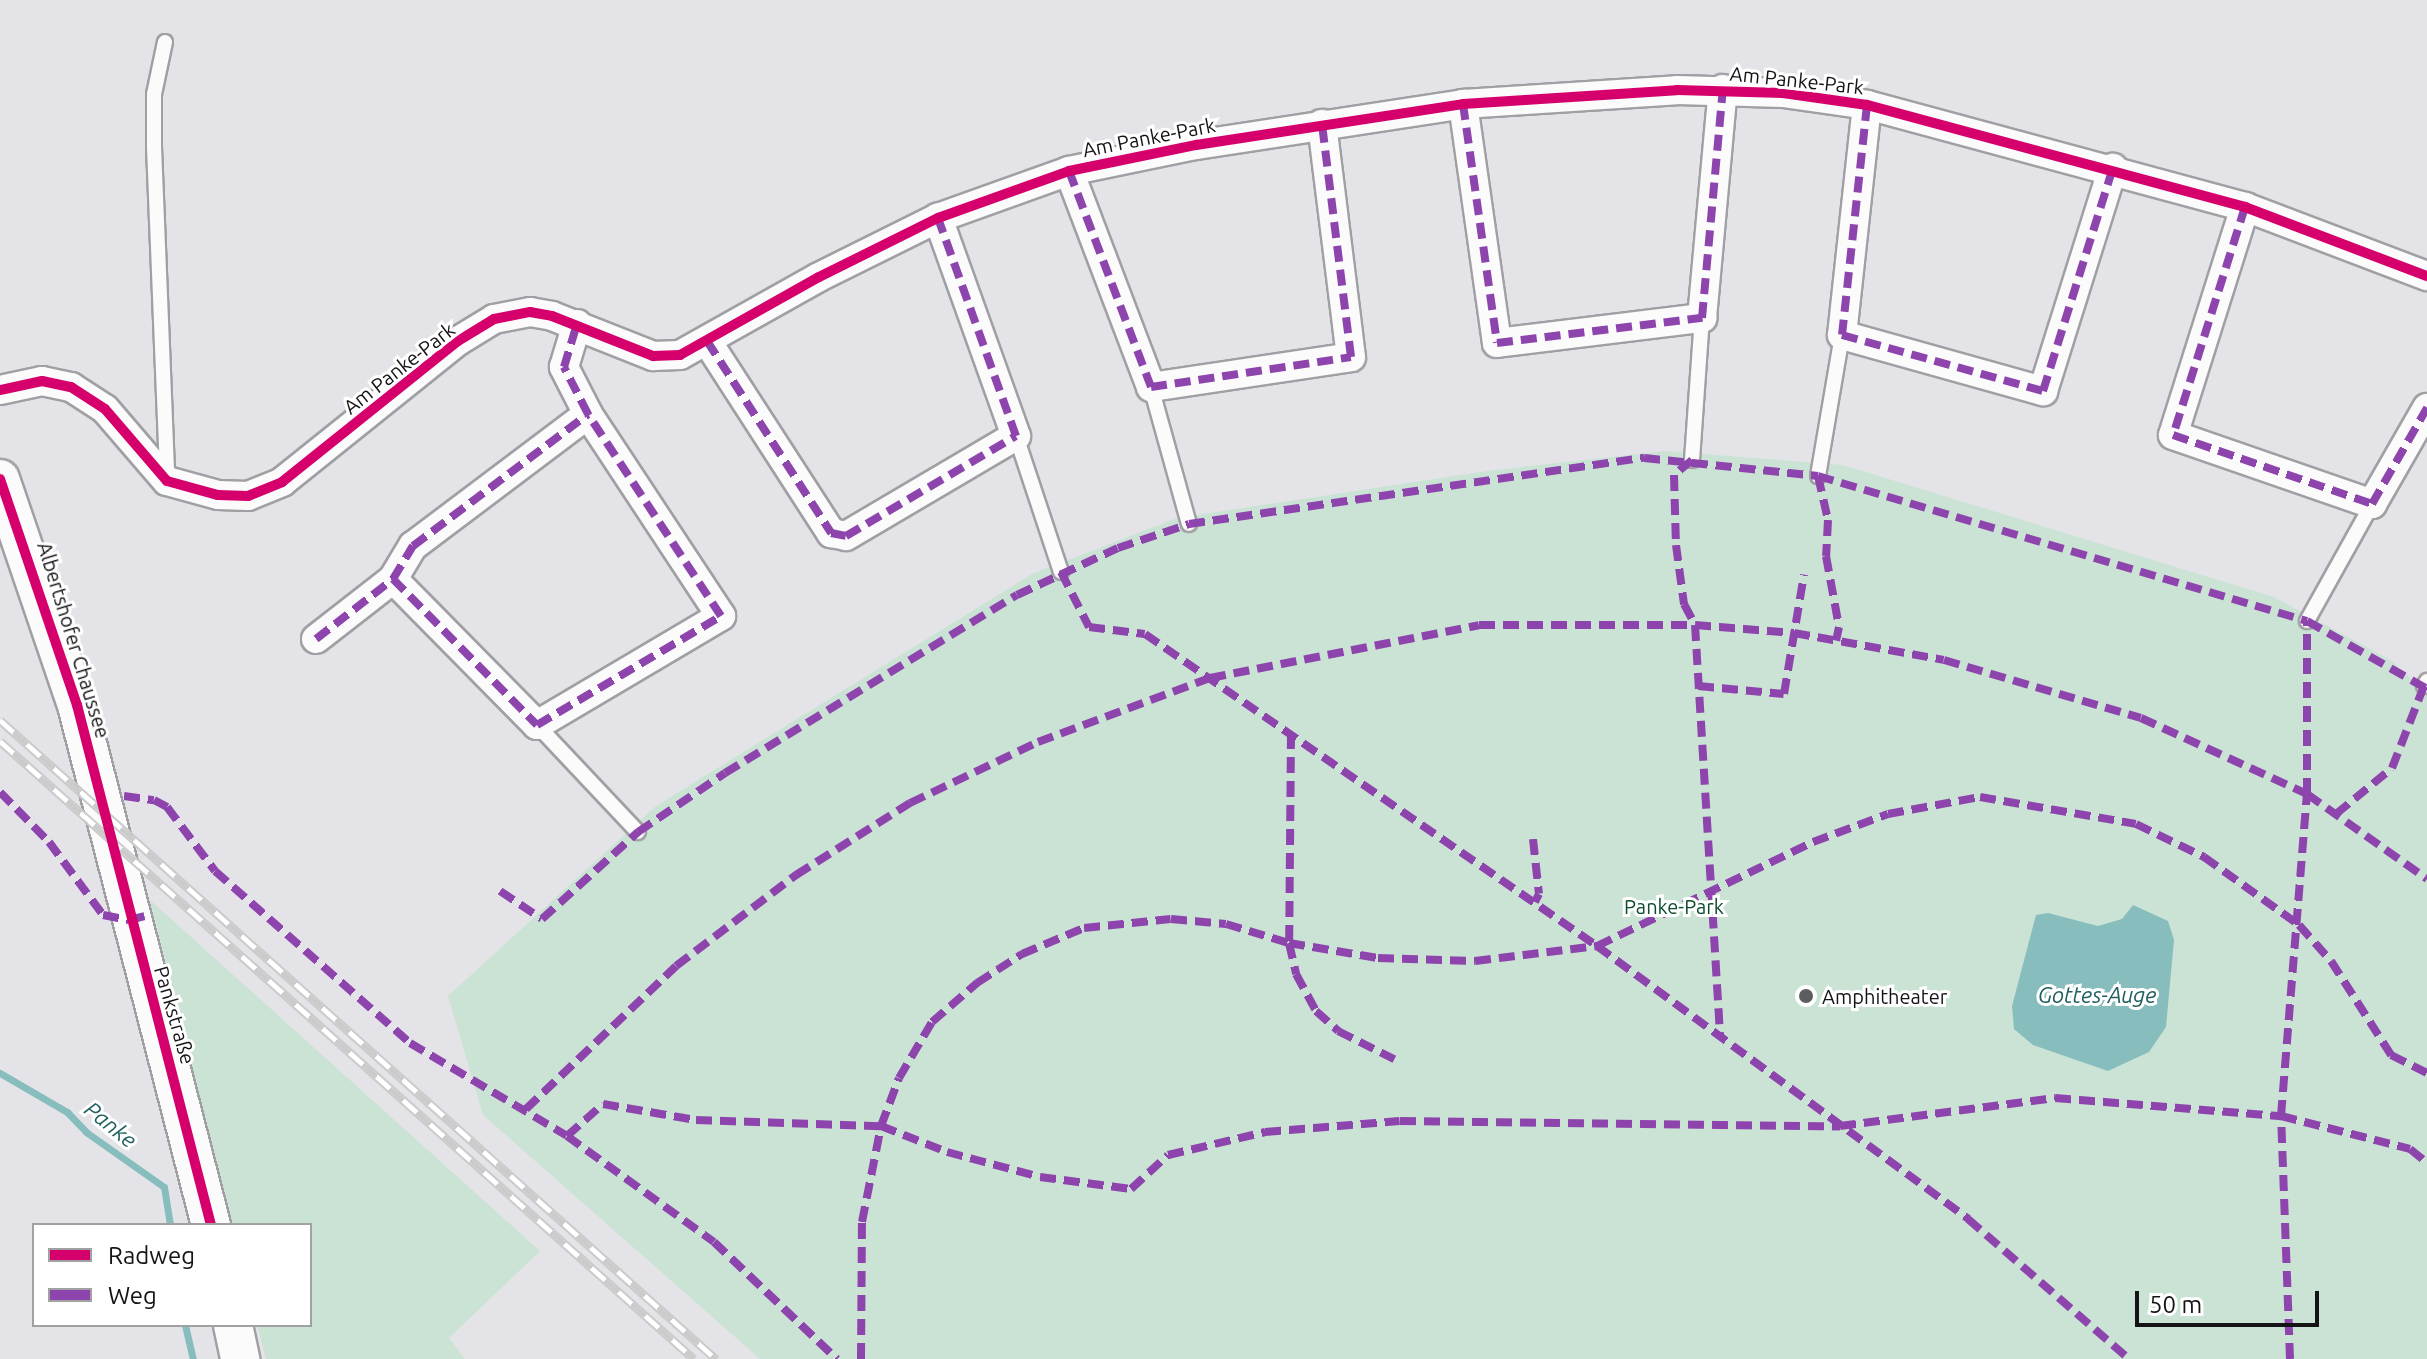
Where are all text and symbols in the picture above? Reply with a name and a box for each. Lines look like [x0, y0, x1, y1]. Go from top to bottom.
street label: Am Panke-Park [1729, 61, 1865, 99]
street label: Am Panke-Park [1081, 112, 1217, 162]
street label: Am Panke-Park [339, 317, 459, 419]
street label: Albertshofer Chaussee [33, 539, 115, 741]
park label: Panke-Park [1624, 894, 1724, 918]
street label: Pankstraße [150, 963, 200, 1067]
water label: Gottes-Auge [2038, 982, 2156, 1008]
place label: Amphitheater [1822, 984, 1947, 1008]
marker: Amphitheater [1797, 987, 1815, 1005]
water label: Panke [80, 1095, 142, 1153]
legend [32, 1223, 312, 1327]
text: Radweg [108, 1242, 195, 1269]
scale bar [2139, 1275, 2323, 1325]
text: Weg [108, 1282, 157, 1309]
text: 50 m [2149, 1291, 2202, 1318]

